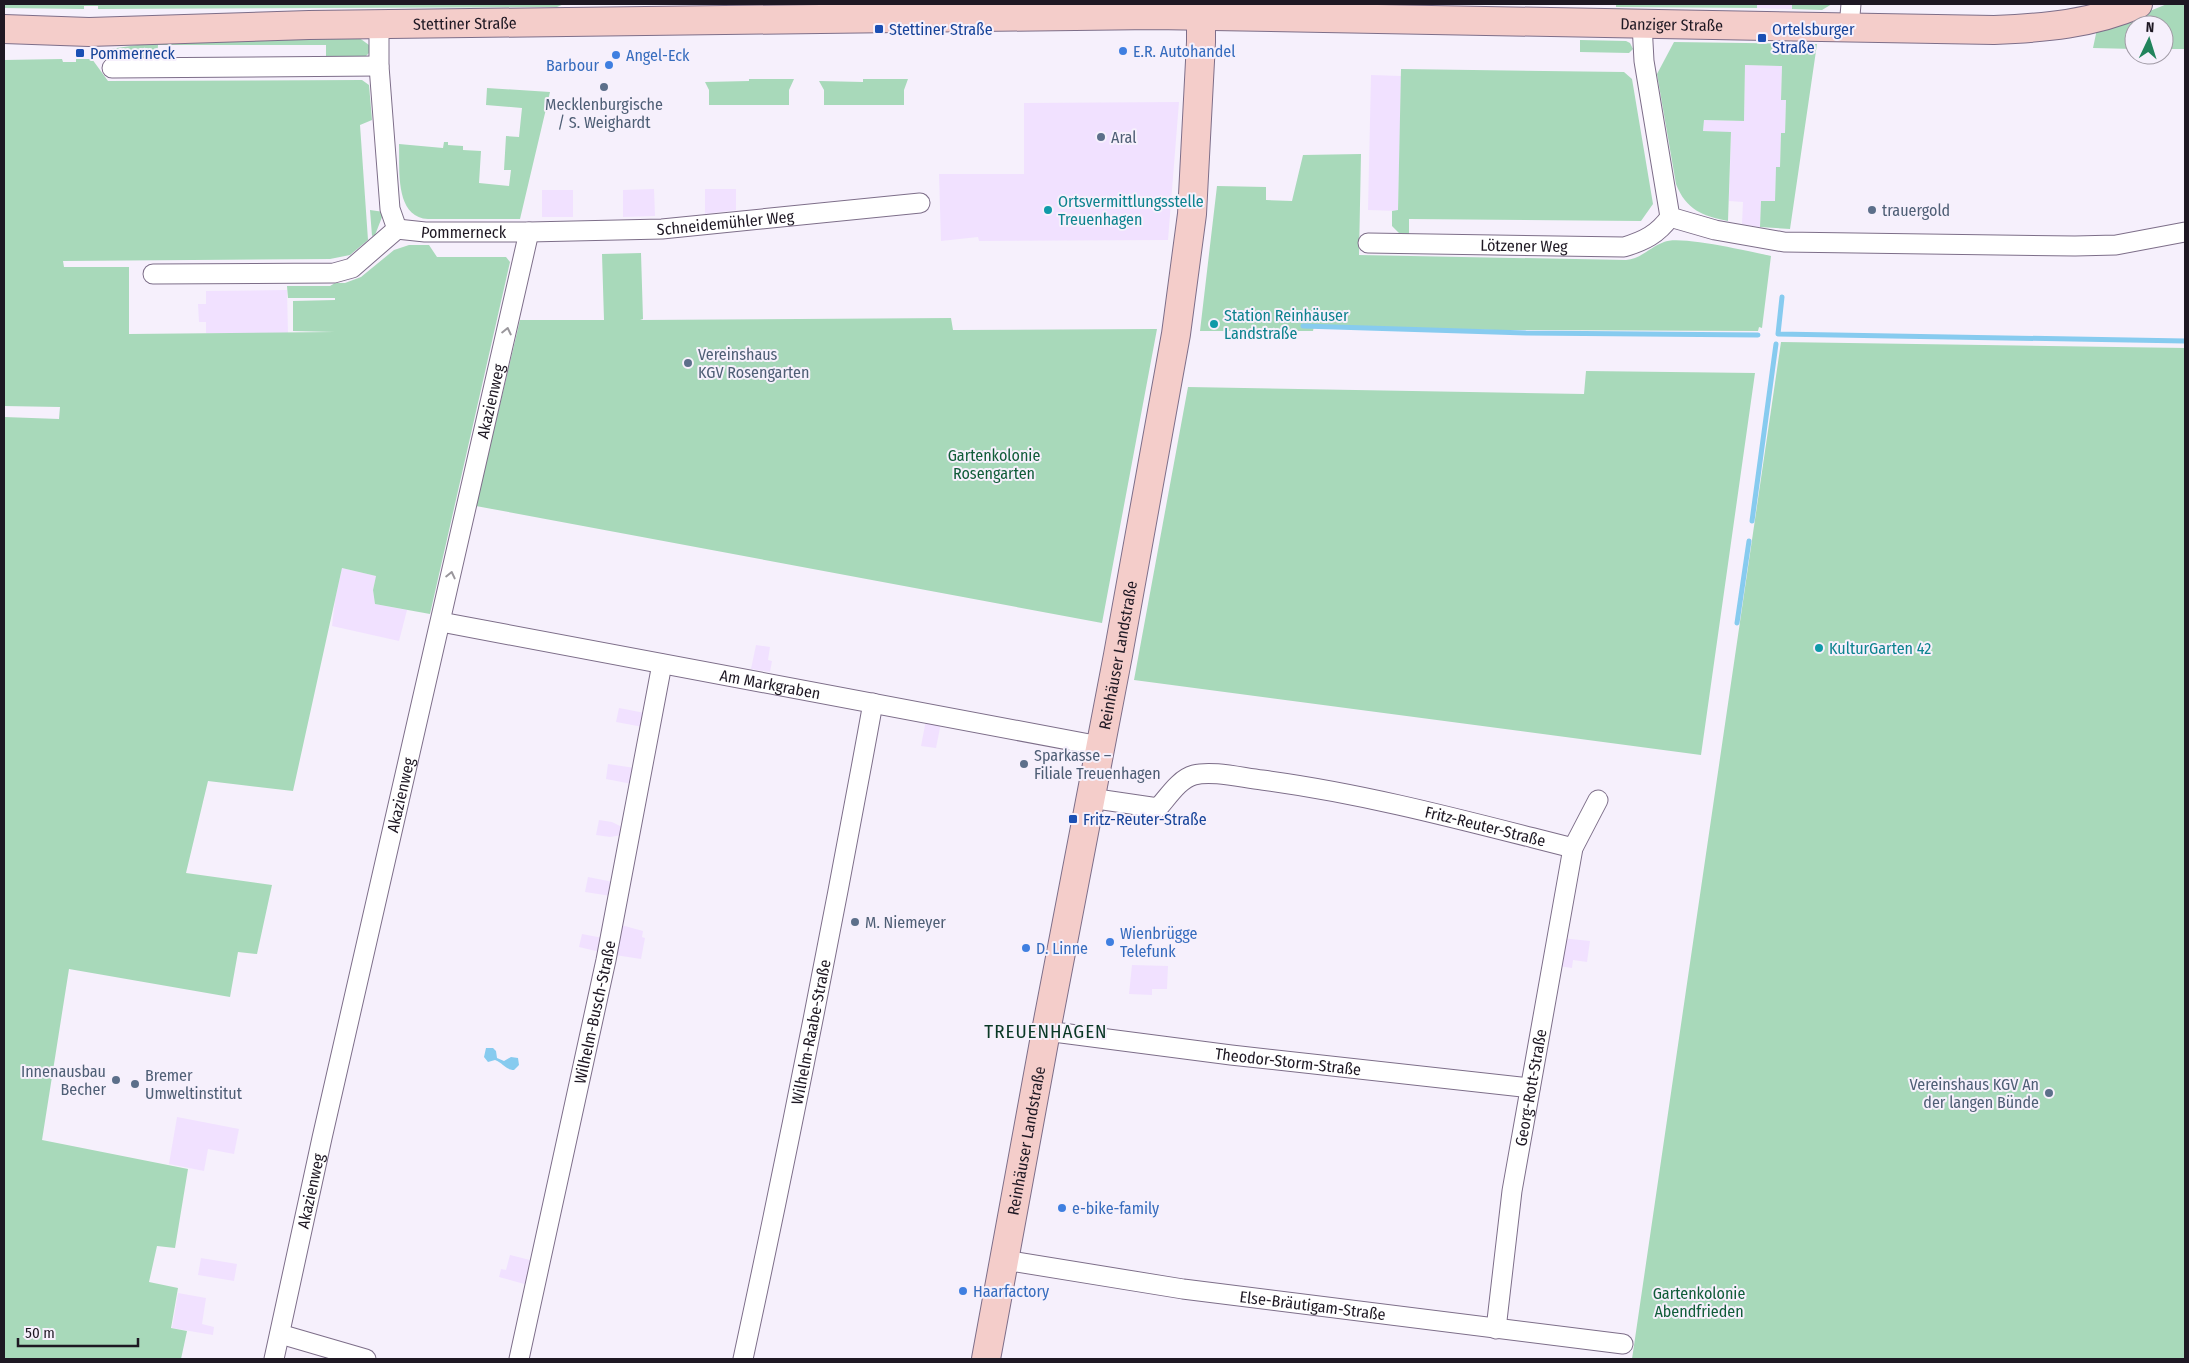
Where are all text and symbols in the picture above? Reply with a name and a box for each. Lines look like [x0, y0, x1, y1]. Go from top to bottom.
street label: Stettiner Straße [413, 13, 517, 33]
street label: Danziger Straße [1620, 14, 1723, 35]
north arrow [2124, 15, 2174, 65]
text: N [2145, 19, 2155, 36]
place label: Stettiner Straße [889, 20, 993, 39]
place label: Ortelsburger Straße [1772, 20, 1855, 57]
marker: Stettiner Straße [873, 23, 885, 35]
marker: Ortelsburger Straße [1756, 32, 1768, 44]
place label: E.R. Autohandel [1133, 42, 1235, 61]
place label: Pommerneck [90, 44, 176, 63]
marker: E.R. Autohandel [1117, 45, 1129, 57]
place label: Angel-Eck [626, 46, 690, 65]
marker: Pommerneck [74, 47, 86, 59]
marker: Angel-Eck [610, 49, 622, 61]
place label: Barbour [546, 56, 599, 75]
marker: Barbour [603, 59, 615, 71]
marker: Mecklenburgische / S. Weighardt [598, 81, 610, 93]
place label: Mecklenburgische / S. Weighardt [545, 95, 663, 132]
place label: Aral [1111, 128, 1136, 147]
marker: Aral [1095, 131, 1107, 143]
place label: Ortsvermittlungsstelle Treuenhagen [1058, 192, 1204, 229]
place label: trauergold [1882, 201, 1950, 220]
marker: Ortsvermittlungsstelle Treuenhagen [1042, 204, 1054, 216]
marker: trauergold [1866, 204, 1878, 216]
street label: Schneidemühler Weg [656, 206, 795, 239]
street label: Pommerneck [420, 222, 507, 242]
street label: Lötzener Weg [1480, 235, 1568, 256]
place label: Station Reinhäuser Landstraße [1224, 306, 1349, 343]
marker: Station Reinhäuser Landstraße [1208, 318, 1220, 330]
one-way arrow [501, 326, 512, 335]
place label: Vereinshaus KGV Rosengarten [698, 345, 809, 382]
marker: Vereinshaus KGV Rosengarten [682, 357, 694, 369]
street label: Akazienweg [473, 361, 508, 440]
park label: Gartenkolonie Rosengarten [948, 446, 1040, 483]
one-way arrow [445, 570, 456, 579]
street label: Reinhäuser Landstraße [1094, 579, 1141, 731]
place label: KulturGarten 42 [1829, 639, 1931, 658]
marker: KulturGarten 42 [1813, 642, 1825, 654]
street label: Am Markgraben [718, 665, 822, 703]
place label: Sparkasse – Filiale Treuenhagen [1034, 746, 1161, 783]
street label: Akazienweg [383, 755, 418, 834]
marker: Sparkasse – Filiale Treuenhagen [1018, 758, 1030, 770]
street label: Fritz-Reuter-Straße [1423, 802, 1548, 850]
place label: Fritz-Reuter-Straße [1083, 810, 1207, 829]
marker: Fritz-Reuter-Straße [1067, 813, 1079, 825]
place label: M. Niemeyer [865, 913, 946, 932]
marker: M. Niemeyer [849, 916, 861, 928]
place label: Wienbrügge Telefunk [1120, 924, 1198, 961]
marker: Wienbrügge Telefunk [1104, 936, 1116, 948]
street label: Wilhelm-Busch-Straße [570, 939, 619, 1086]
place label: D. Linne [1036, 939, 1088, 958]
marker: D. Linne [1020, 942, 1032, 954]
street label: Wilhelm-Raabe-Straße [787, 958, 834, 1106]
district label: TREUENHAGEN [984, 1020, 1108, 1043]
street label: Georg-Rott-Straße [1511, 1027, 1550, 1148]
street label: Theodor-Storm-Straße [1214, 1044, 1362, 1079]
place label: Innenausbau Becher [21, 1062, 106, 1099]
street label: Reinhäuser Landstraße [1003, 1065, 1049, 1217]
place label: Bremer Umweltinstitut [145, 1066, 243, 1103]
marker: Innenausbau Becher [110, 1074, 122, 1086]
place label: Vereinshaus KGV An der langen Bünde [1910, 1075, 2039, 1112]
marker: Bremer Umweltinstitut [129, 1078, 141, 1090]
marker: Vereinshaus KGV An der langen Bünde [2043, 1087, 2055, 1099]
street label: Akazienweg [293, 1151, 328, 1230]
place label: e-bike-family [1072, 1199, 1160, 1218]
marker: e-bike-family [1056, 1202, 1068, 1214]
place label: Haarfactory [973, 1282, 1050, 1301]
park label: Gartenkolonie Abendfrieden [1653, 1284, 1745, 1321]
marker: Haarfactory [957, 1285, 969, 1297]
street label: Else-Bräutigam-Straße [1239, 1287, 1387, 1324]
scale bar [18, 1316, 138, 1348]
text: 50 m [25, 1324, 55, 1342]

